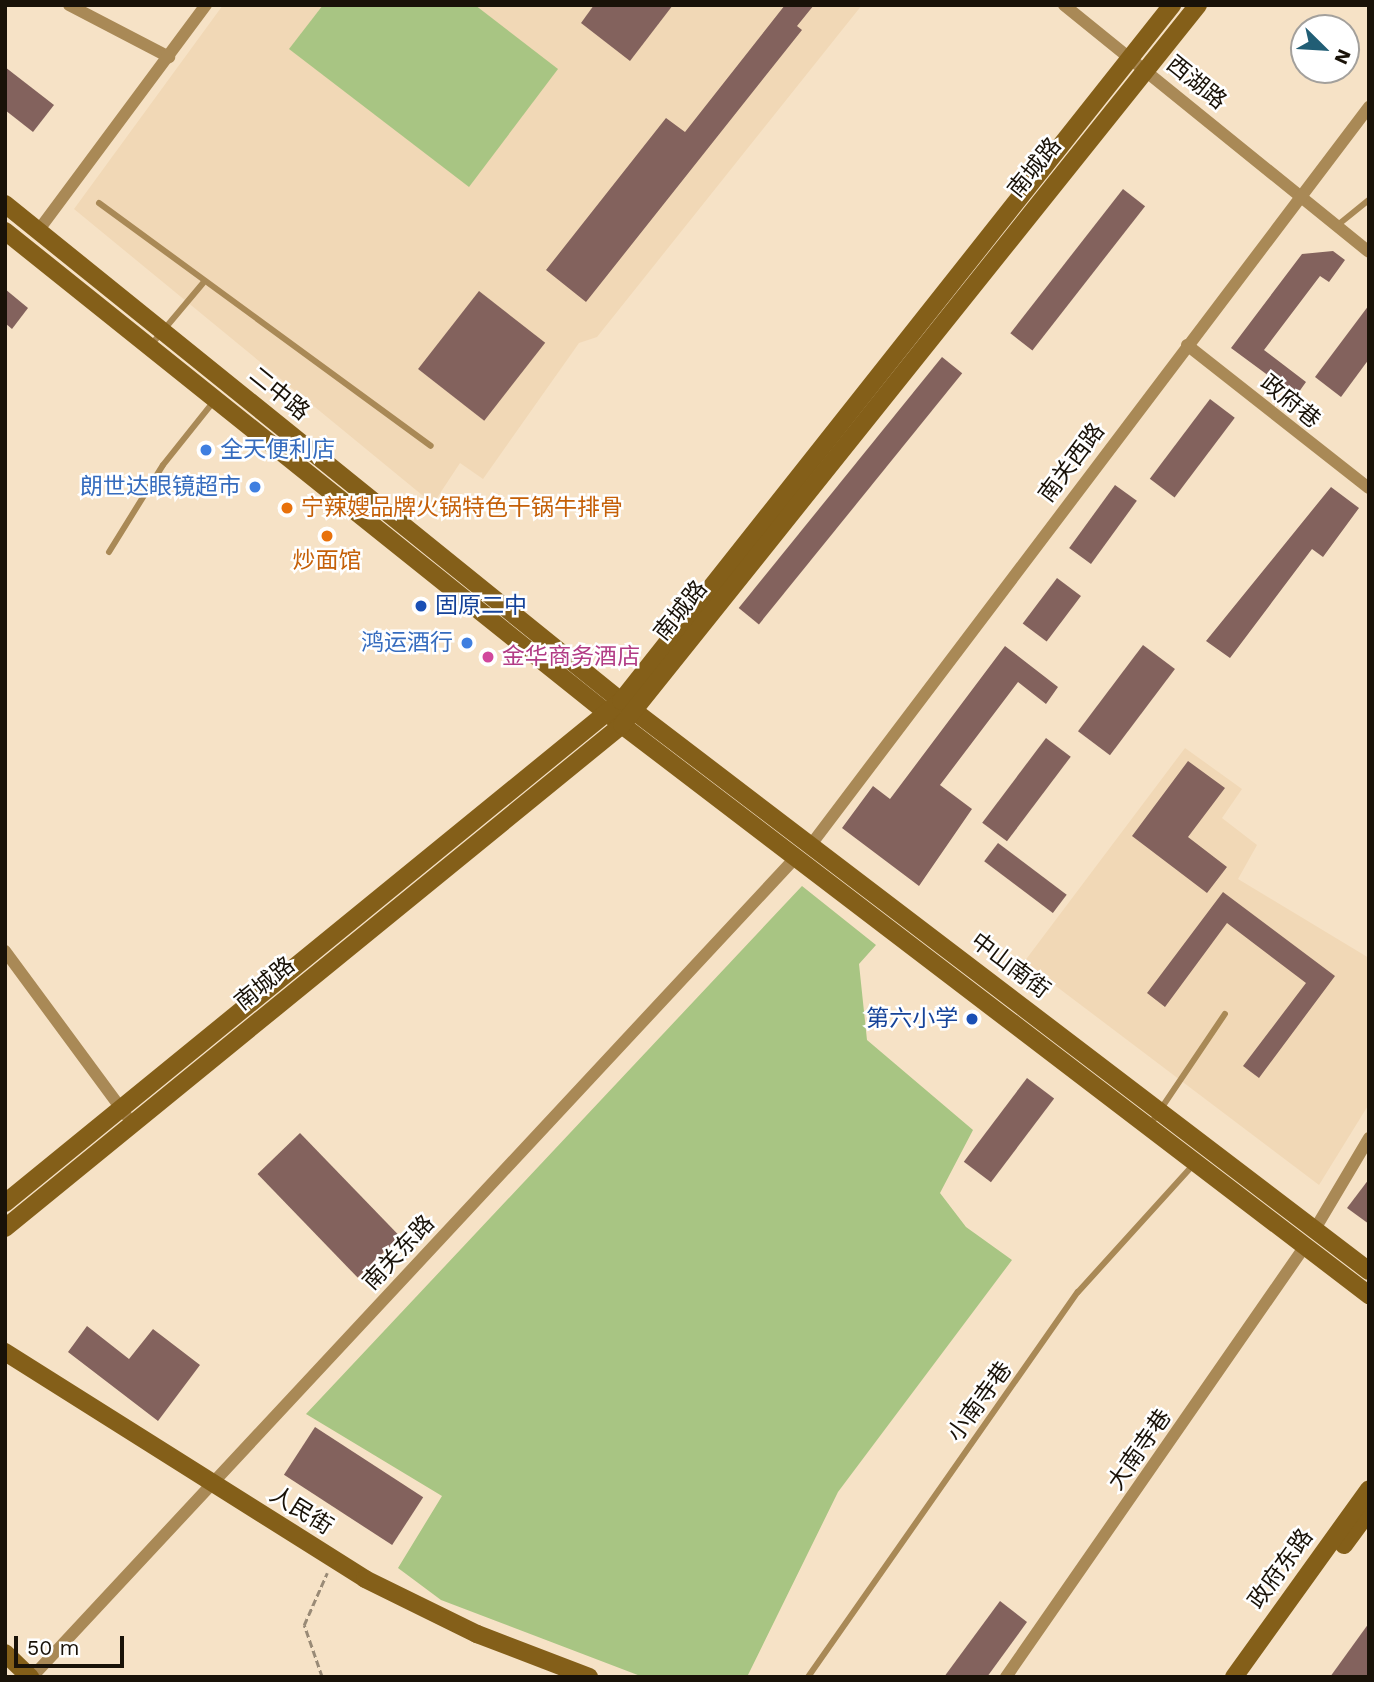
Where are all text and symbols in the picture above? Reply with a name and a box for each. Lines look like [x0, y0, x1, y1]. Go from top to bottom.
north arrow [1290, 14, 1360, 84]
text: N [1329, 46, 1356, 68]
street label: 西湖路 [1161, 51, 1231, 115]
street label: 南城路 [1003, 133, 1067, 203]
street label: 二中路 [244, 362, 314, 426]
street label: 政府巷 [1255, 370, 1325, 434]
street label: 南关西路 [1033, 418, 1111, 508]
place label: 全天便利店 [220, 436, 335, 464]
marker: 全天便利店 [198, 442, 214, 458]
place label: 朗世达眼镜超市 [80, 473, 241, 501]
marker: 朗世达眼镜超市 [247, 479, 263, 495]
place label: 宁辣嫂品牌火锅特色干锅牛排骨 [301, 494, 623, 522]
marker: 宁辣嫂品牌火锅特色干锅牛排骨 [279, 500, 295, 516]
marker: 炒面馆 [319, 528, 335, 544]
place label: 炒面馆 [293, 547, 361, 575]
street label: 南城路 [649, 576, 713, 646]
place label: 固原二中 [435, 592, 527, 620]
marker: 固原二中 [413, 598, 429, 614]
place label: 鸿运酒行 [361, 629, 453, 657]
marker: 鸿运酒行 [459, 635, 475, 651]
place label: 金华商务酒店 [502, 643, 640, 671]
marker: 金华商务酒店 [480, 649, 496, 665]
street label: 中山南街 [965, 927, 1055, 1005]
street label: 南城路 [230, 952, 300, 1016]
place label: 第六小学 [866, 1005, 958, 1033]
marker: 第六小学 [964, 1011, 980, 1027]
street label: 南关东路 [358, 1210, 440, 1296]
street label: 小南寺巷 [942, 1357, 1018, 1447]
street label: 大南寺巷 [1102, 1404, 1178, 1496]
street label: 人民街 [264, 1481, 338, 1541]
street label: 政府东路 [1243, 1524, 1319, 1614]
scale bar [18, 1622, 128, 1666]
text: 50 m [27, 1635, 79, 1660]

